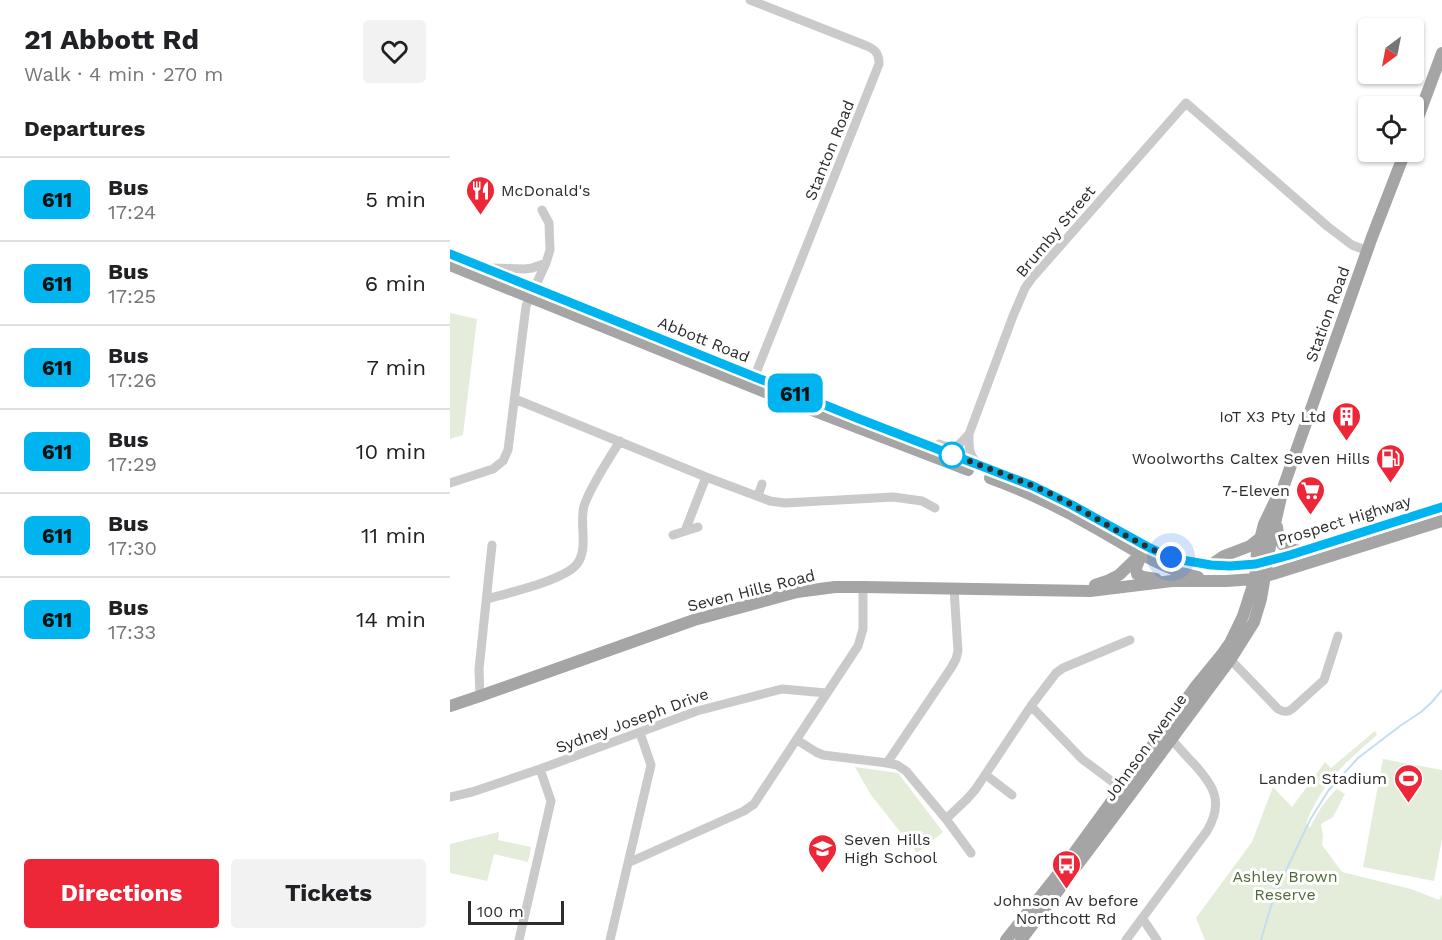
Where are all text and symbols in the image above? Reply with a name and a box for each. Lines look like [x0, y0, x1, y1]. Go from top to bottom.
north arrow [1358, 18, 1424, 84]
map controls [1358, 18, 1424, 162]
button: heart [363, 20, 426, 83]
text: 21 Abbott Rd [24, 23, 199, 56]
text: Walk · 4 min · 270 m [24, 62, 223, 86]
button: locate [1358, 96, 1424, 162]
street label: Stanton Road [801, 97, 858, 203]
text: Departures [24, 116, 145, 141]
restaurant icon: McDonald's [464, 174, 496, 216]
text: Bus [108, 175, 148, 200]
place label: McDonald's [501, 181, 591, 200]
street label: Brumby Street [1012, 182, 1099, 281]
text: 611 [42, 187, 72, 212]
text: 5 min [365, 187, 426, 212]
text: 17:24 [108, 200, 156, 224]
text: Bus [108, 259, 148, 284]
street label: Station Road [1301, 264, 1354, 365]
text: 611 [42, 271, 72, 296]
text: 6 min [365, 271, 426, 296]
text: 17:25 [108, 284, 156, 308]
street label: Abbott Road [655, 312, 752, 366]
text: Bus [108, 343, 148, 368]
text: 611 [42, 355, 72, 380]
text: 7 min [366, 355, 426, 380]
text: 17:26 [108, 368, 157, 392]
line badge: 611 [760, 374, 830, 412]
text: 611 [780, 381, 810, 406]
building icon: IoT X3 Pty Ltd [1331, 400, 1363, 442]
place label: IoT X3 Pty Ltd [1219, 407, 1326, 426]
text: Bus [108, 427, 148, 452]
text: 611 [42, 439, 72, 464]
text: 10 min [356, 439, 426, 464]
unlabelled marker [939, 442, 965, 468]
fuel station icon: Woolworths Caltex Seven Hills [1375, 442, 1407, 484]
place label: Woolworths Caltex Seven Hills [1132, 449, 1370, 468]
text: 17:29 [108, 452, 157, 476]
supermarket icon: 7-Eleven [1295, 474, 1327, 516]
place label: 7-Eleven [1222, 481, 1290, 500]
street label: Prospect Highway [1275, 491, 1414, 550]
text: Bus [108, 511, 148, 536]
text: 611 [42, 523, 72, 548]
text: 11 min [361, 523, 426, 548]
text: 17:30 [108, 536, 157, 560]
your location [1156, 542, 1186, 572]
street label: Seven Hills Road [685, 565, 817, 616]
text: Bus [108, 595, 148, 620]
text: 611 [42, 607, 72, 632]
text: 14 min [356, 607, 426, 632]
text: 17:33 [108, 620, 156, 644]
street label: Sydney Joseph Drive [553, 684, 711, 757]
street label: Johnson Avenue [1100, 690, 1191, 805]
sports icon: Landen Stadium [1392, 762, 1424, 804]
place label: Landen Stadium [1258, 769, 1387, 788]
place label: Seven Hills High School [844, 830, 937, 867]
school or university icon: Seven Hills High School [807, 832, 839, 874]
bus stop icon: Johnson Av before Northcott Rd [1050, 848, 1082, 890]
button: Directions [24, 859, 219, 928]
button: Tickets [231, 859, 426, 928]
park label: Ashley Brown Reserve [1232, 867, 1338, 904]
place label: Johnson Av before Northcott Rd [994, 891, 1138, 928]
scale bar [468, 898, 564, 926]
text: 100 m [477, 902, 524, 921]

